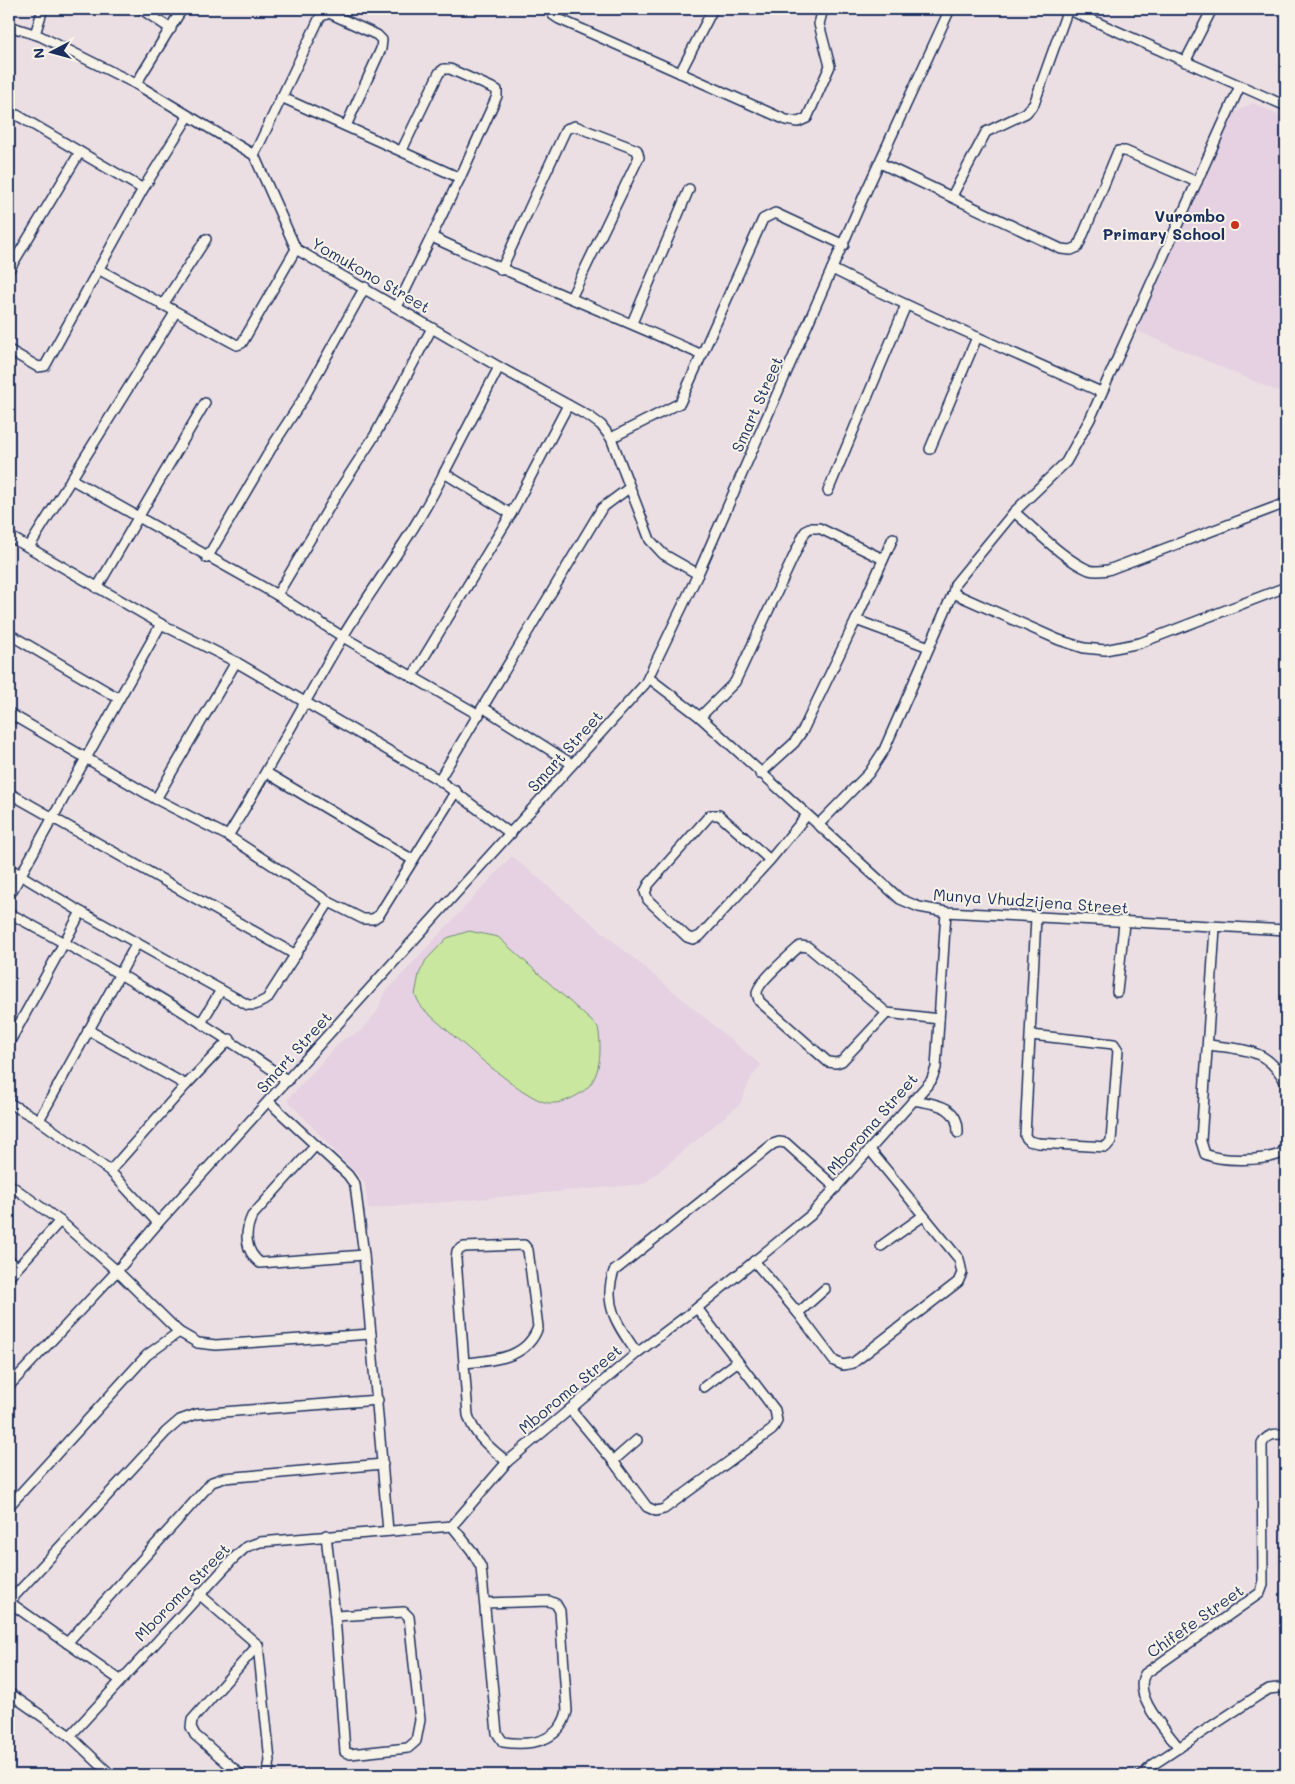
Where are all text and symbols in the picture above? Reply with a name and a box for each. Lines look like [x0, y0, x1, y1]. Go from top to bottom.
north arrow [28, 28, 78, 78]
text: N [29, 47, 49, 60]
place label: Vurombo Primary School [1102, 205, 1225, 244]
marker: Vurombo Primary School [1229, 219, 1241, 231]
street label: Yomukono Street [308, 232, 434, 317]
street label: Smart Street [726, 353, 787, 455]
street label: Smart Street [522, 705, 607, 796]
street label: Munya Vhudzijena Street [933, 883, 1130, 918]
street label: Smart Street [251, 1006, 336, 1097]
street label: Mboroma Street [821, 1068, 922, 1179]
street label: Mboroma Street [514, 1339, 626, 1438]
street label: Mboroma Street [129, 1538, 234, 1645]
street label: Chifefe Street [1142, 1579, 1247, 1662]

